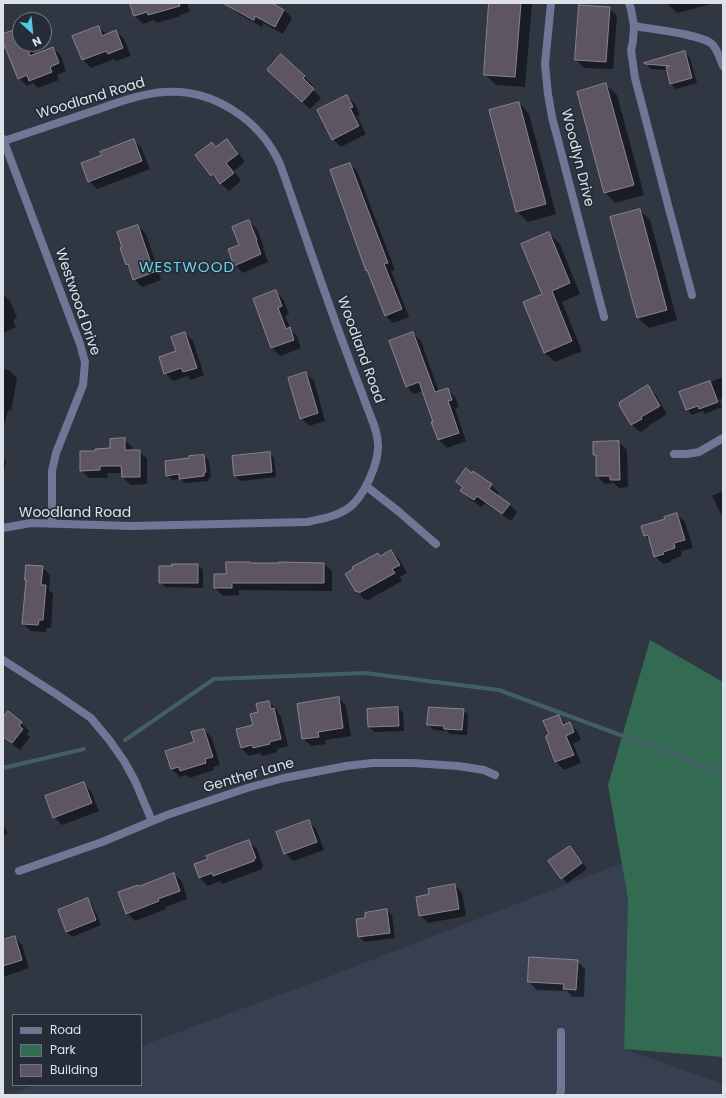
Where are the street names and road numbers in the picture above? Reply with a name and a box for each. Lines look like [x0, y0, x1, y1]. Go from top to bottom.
street label: Woodland Road [35, 75, 147, 123]
street label: Woodlyn Drive [557, 107, 597, 209]
street label: Westwood Drive [51, 246, 103, 358]
street label: Woodland Road [333, 294, 387, 406]
street label: Woodland Road [19, 505, 131, 521]
street label: Genther Lane [202, 755, 296, 797]

